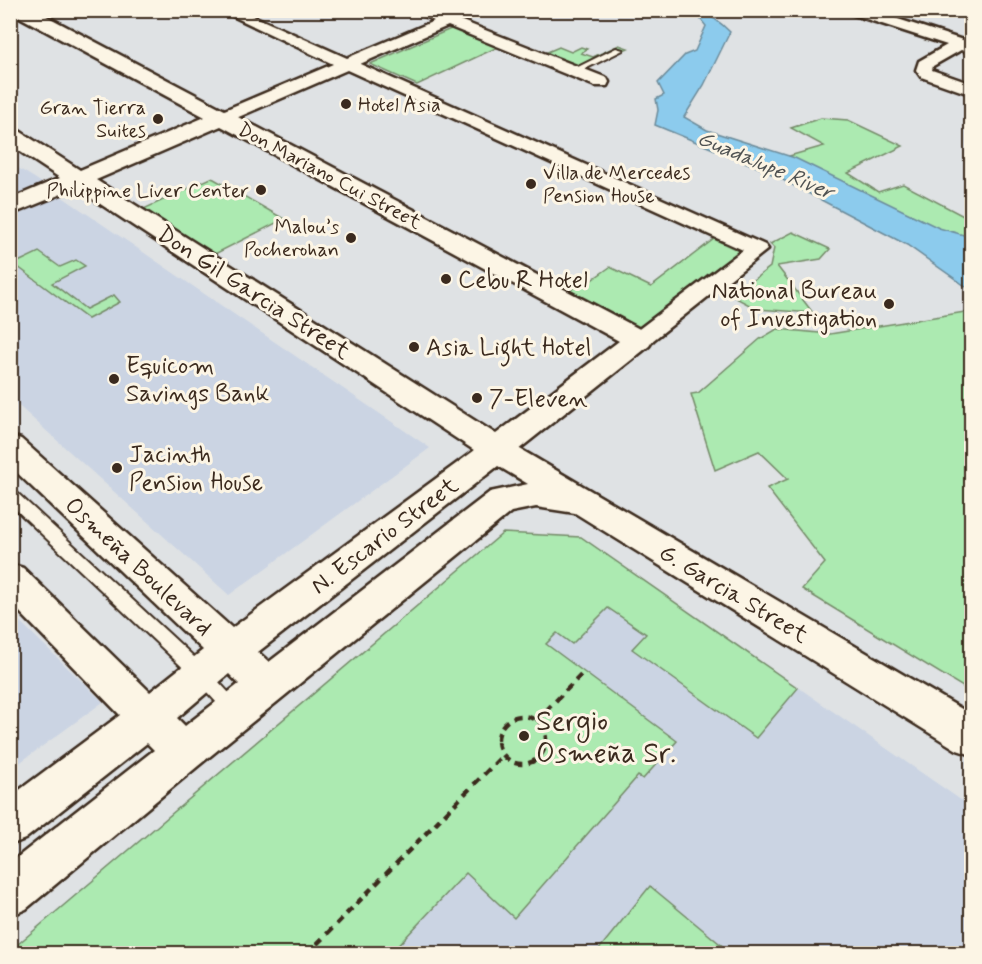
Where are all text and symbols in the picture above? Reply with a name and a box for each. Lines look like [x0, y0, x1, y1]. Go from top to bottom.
place label: Hotel Asia [358, 92, 441, 119]
place label: Gran Tierra Suites [40, 95, 146, 145]
marker: Hotel Asia [339, 97, 353, 111]
marker: Gran Tierra Suites [151, 112, 165, 126]
street label: Don Mariano Cui Street [233, 116, 426, 236]
water label: Guadalupe River [693, 125, 840, 208]
place label: Villa de Mercedes Pension House [543, 160, 691, 210]
marker: Villa de Mercedes Pension House [524, 177, 538, 191]
place label: Philippine Liver Center [47, 178, 249, 205]
marker: Philippine Liver Center [254, 183, 268, 197]
place label: Malou’s Pocherohan [244, 214, 339, 264]
street label: Don Gil Garcia Street [151, 219, 356, 367]
marker: Malou’s Pocherohan [344, 231, 358, 245]
place label: Cebu R Hotel [458, 265, 588, 296]
marker: Cebu R Hotel [439, 272, 453, 286]
place label: National Bureau of Investigation [712, 276, 877, 335]
marker: National Bureau of Investigation [882, 297, 896, 311]
place label: Asia Light Hotel [426, 333, 592, 367]
marker: Asia Light Hotel [407, 340, 421, 354]
place label: Equicom Savings Bank [126, 351, 269, 410]
marker: Equicom Savings Bank [107, 372, 121, 386]
place label: 7-Eleven [489, 384, 588, 415]
marker: 7-Eleven [470, 391, 484, 405]
place label: Jacinth Pension House [129, 440, 263, 499]
marker: Jacinth Pension House [110, 461, 124, 475]
street label: N. Escario Street [305, 471, 465, 602]
street label: Osmeña Boulevard [57, 491, 218, 644]
street label: G. Garcia Street [653, 537, 814, 651]
place label: Sergio Osmeña Sr. [536, 704, 676, 773]
marker: Sergio Osmeña Sr. [517, 729, 531, 743]

